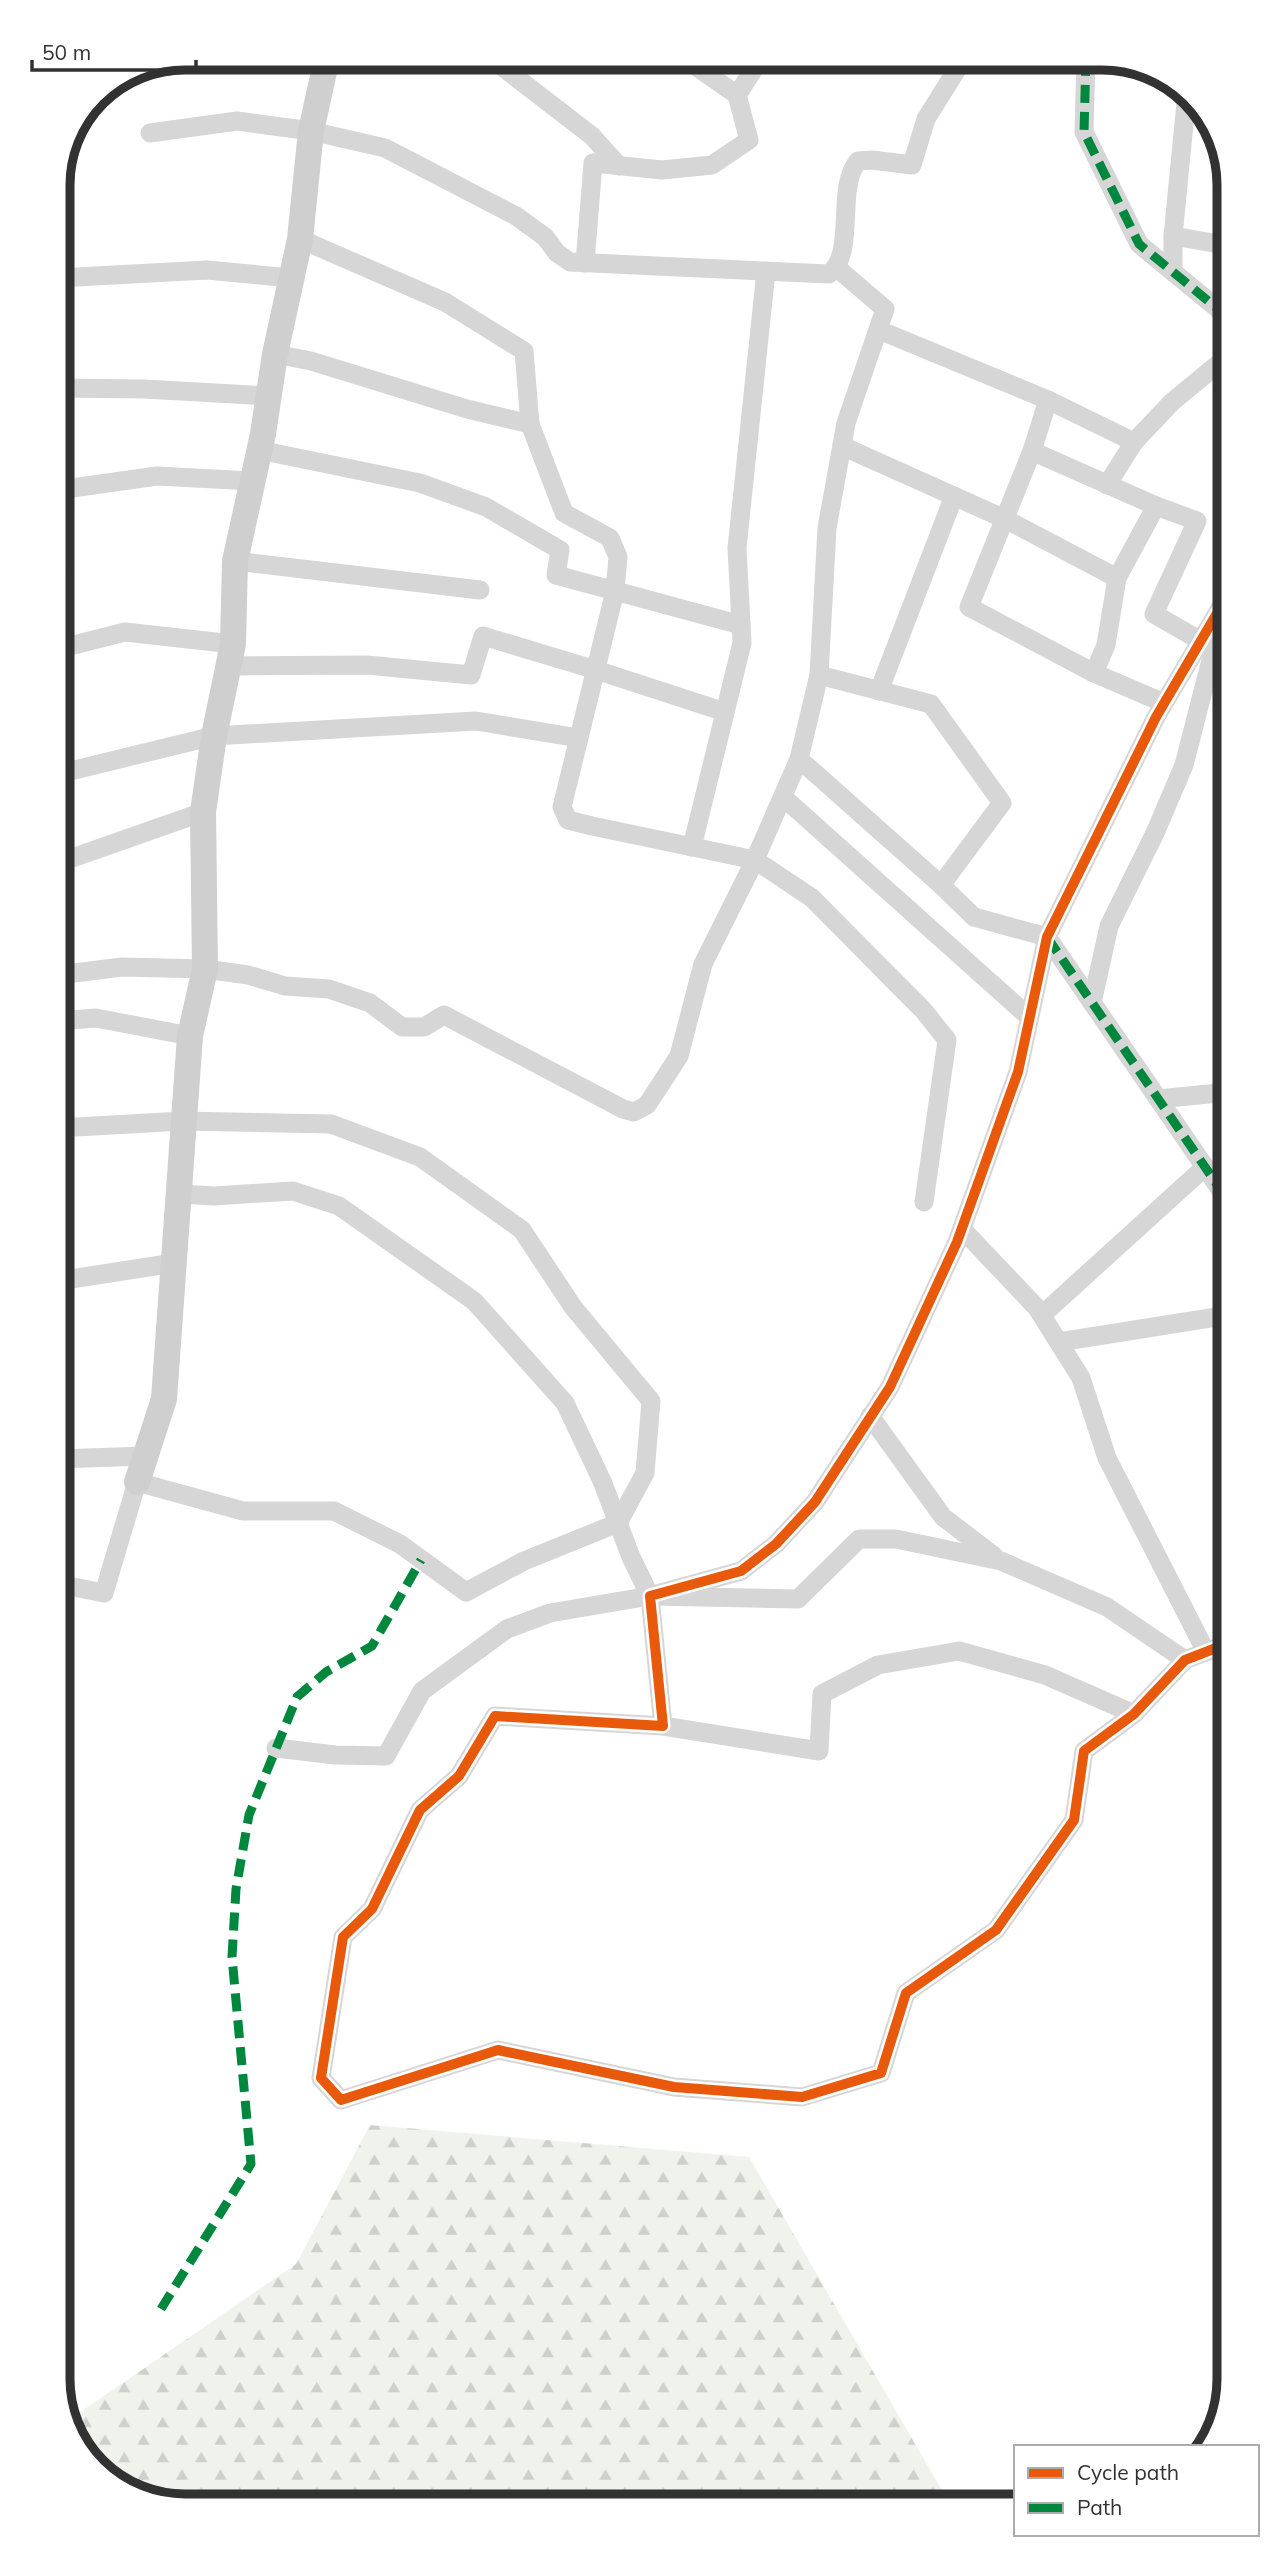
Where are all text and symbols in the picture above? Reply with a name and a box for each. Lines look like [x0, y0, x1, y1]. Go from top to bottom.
scale bar [32, 28, 196, 72]
text: 50 m [42, 39, 91, 65]
legend [1014, 2445, 1259, 2536]
text: Cycle path [1077, 2459, 1179, 2485]
text: Path [1077, 2494, 1122, 2520]

